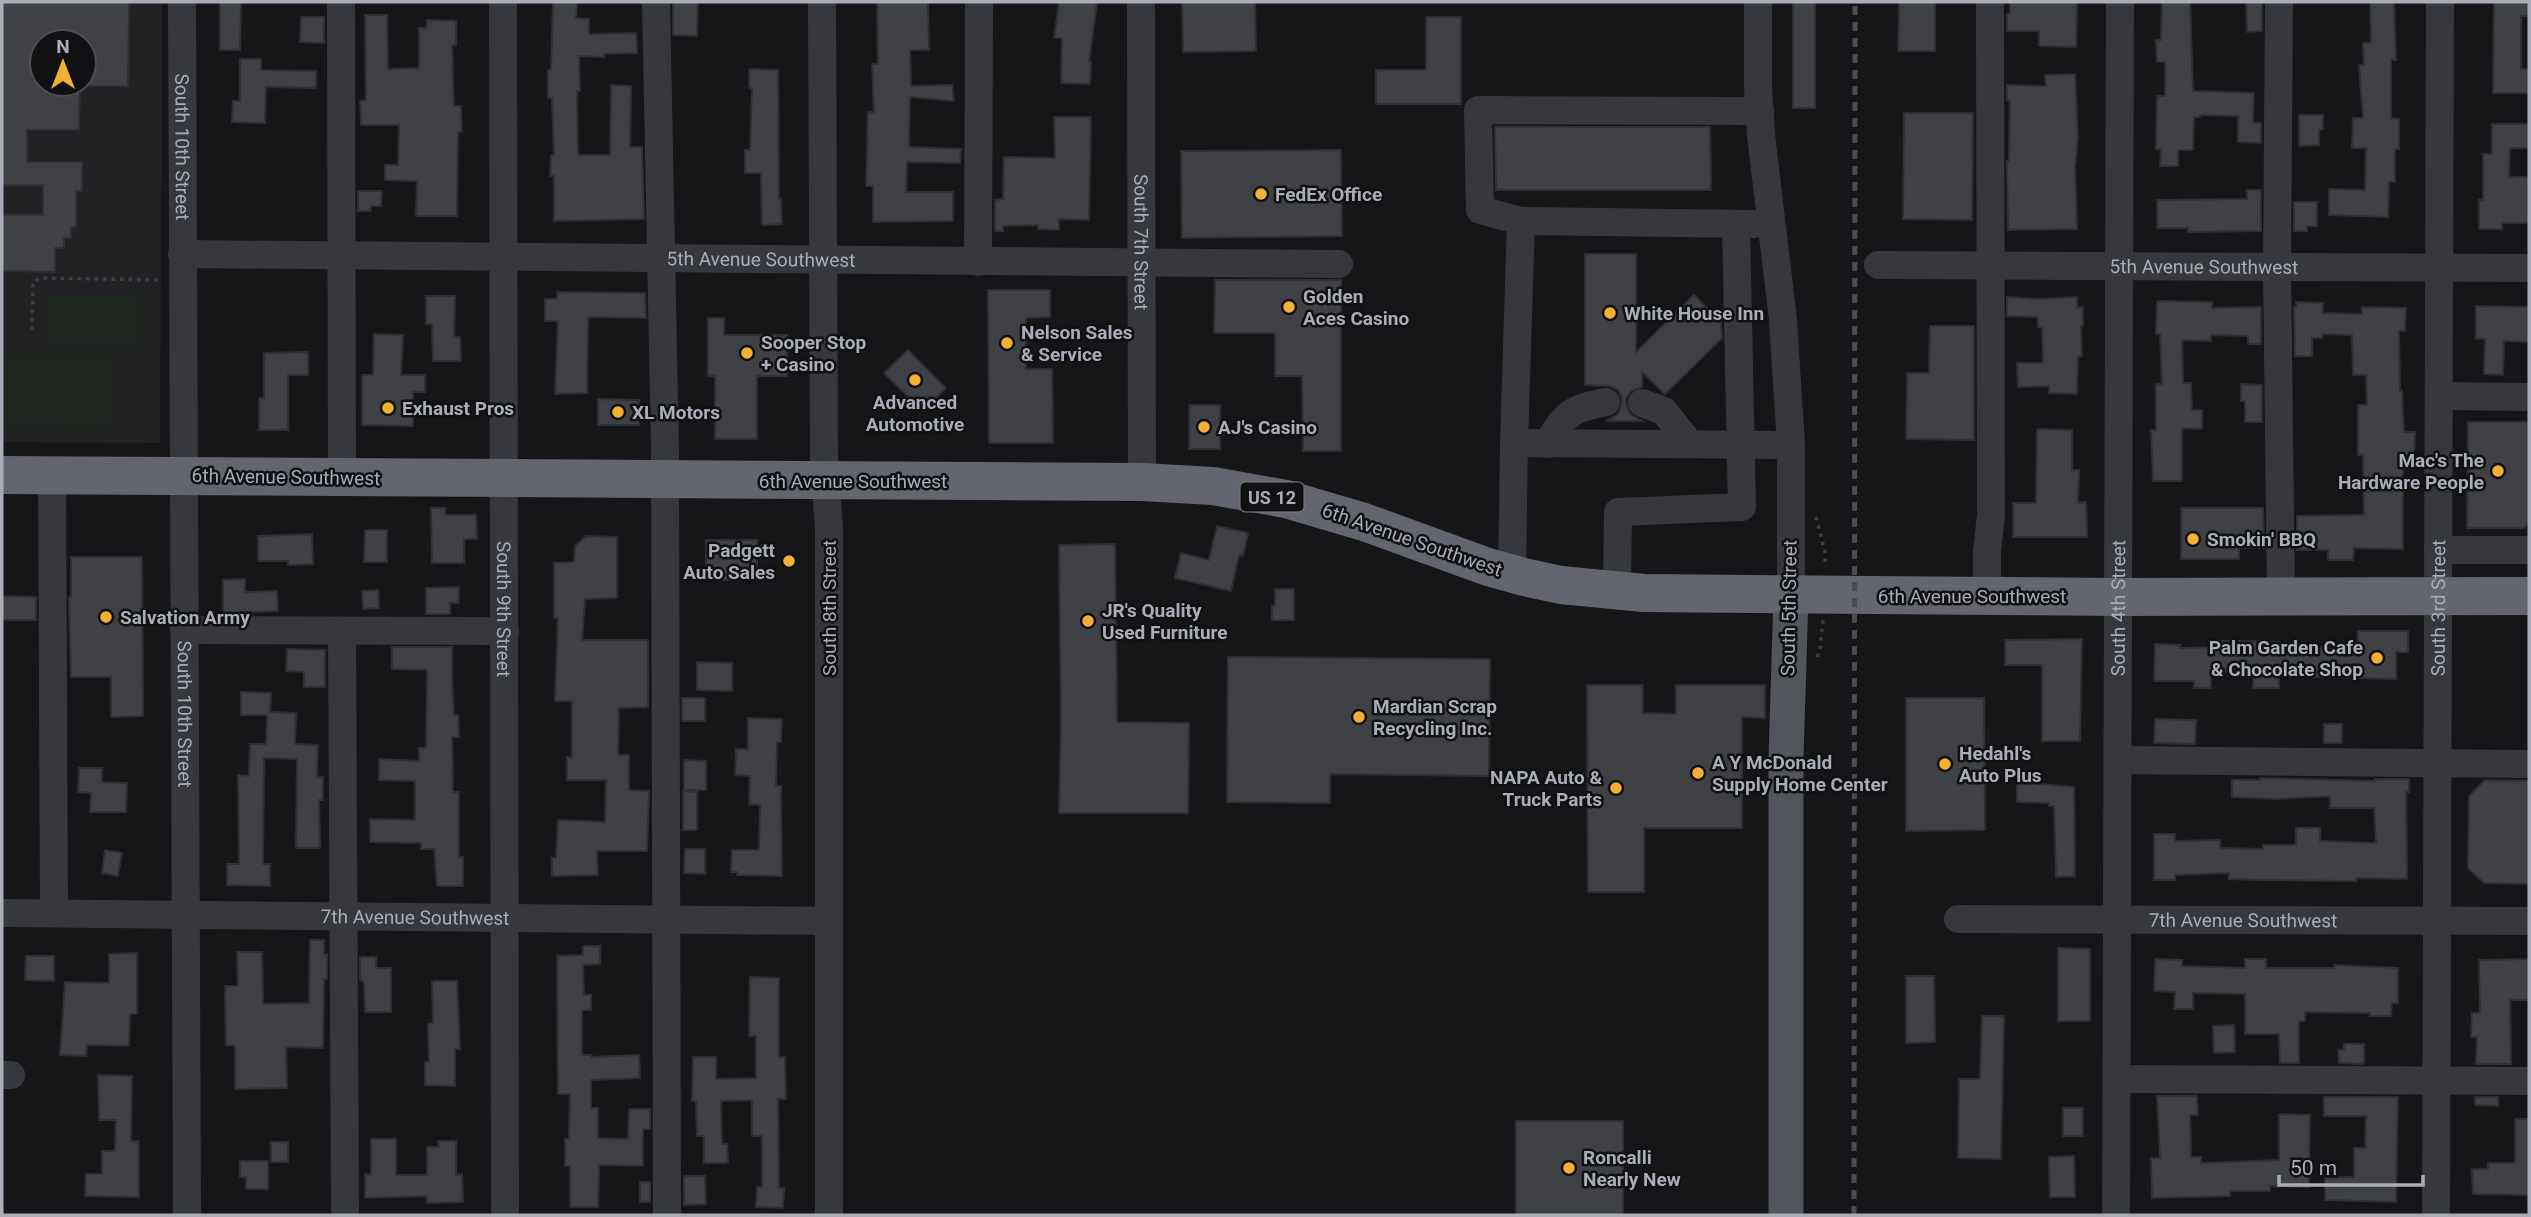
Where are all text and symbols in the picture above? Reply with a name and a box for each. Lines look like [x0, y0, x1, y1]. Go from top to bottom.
north arrow [28, 28, 98, 98]
text: N [56, 35, 70, 58]
street label: South 10th Street [171, 73, 194, 221]
street label: South 7th Street [1130, 174, 1153, 310]
place label: FedEx Office [1275, 183, 1382, 206]
marker: FedEx Office [1253, 186, 1269, 202]
street label: 5th Avenue Southwest [667, 247, 855, 271]
street label: 5th Avenue Southwest [2110, 255, 2298, 278]
place label: Golden Aces Casino [1303, 285, 1409, 330]
marker: Golden Aces Casino [1281, 299, 1297, 315]
place label: White House Inn [1624, 302, 1764, 325]
marker: White House Inn [1602, 305, 1618, 321]
place label: Nelson Sales & Service [1021, 321, 1133, 366]
place label: Sooper Stop + Casino [761, 331, 866, 376]
marker: Nelson Sales & Service [999, 335, 1015, 351]
marker: Sooper Stop + Casino [739, 345, 755, 361]
marker: Advanced Automotive [907, 372, 923, 388]
place label: Advanced Automotive [866, 391, 964, 436]
place label: Exhaust Pros [402, 397, 514, 420]
marker: Exhaust Pros [380, 400, 396, 416]
place label: XL Motors [632, 401, 720, 424]
marker: XL Motors [610, 404, 626, 420]
place label: AJ's Casino [1218, 416, 1317, 439]
marker: AJ's Casino [1196, 419, 1212, 435]
place label: Mac's The Hardware People [2338, 449, 2484, 494]
marker: Mac's The Hardware People [2490, 463, 2506, 479]
street label: 6th Avenue Southwest [192, 464, 380, 490]
street label: 6th Avenue Southwest [759, 470, 947, 493]
road number: US 12 [1240, 482, 1304, 512]
street label: 6th Avenue Southwest [1319, 498, 1505, 582]
place label: Smokin' BBQ [2207, 528, 2316, 551]
marker: Smokin' BBQ [2185, 531, 2201, 547]
place label: Padgett Auto Sales [683, 539, 776, 584]
street label: South 8th Street [818, 540, 841, 676]
street label: South 5th Street [1776, 540, 1802, 676]
street label: South 4th Street [2106, 540, 2130, 676]
street label: South 3rd Street [2426, 540, 2450, 676]
street label: South 9th Street [492, 541, 516, 677]
marker: Padgett Auto Sales [781, 553, 797, 569]
street label: 6th Avenue Southwest [1878, 585, 2066, 608]
place label: JR's Quality Used Furniture [1102, 599, 1228, 644]
place label: Salvation Army [120, 606, 250, 629]
marker: Salvation Army [98, 609, 114, 625]
marker: JR's Quality Used Furniture [1080, 613, 1096, 629]
place label: Palm Garden Cafe & Chocolate Shop [2209, 636, 2363, 681]
street label: South 10th Street [173, 640, 197, 788]
marker: Palm Garden Cafe & Chocolate Shop [2369, 650, 2385, 666]
place label: Mardian Scrap Recycling Inc. [1373, 695, 1497, 740]
marker: Mardian Scrap Recycling Inc. [1351, 709, 1367, 725]
place label: Hedahl's Auto Plus [1959, 742, 2042, 787]
place label: A Y McDonald Supply Home Center [1712, 751, 1888, 796]
marker: Hedahl's Auto Plus [1937, 756, 1953, 772]
marker: A Y McDonald Supply Home Center [1690, 765, 1706, 781]
place label: NAPA Auto & Truck Parts [1490, 766, 1602, 811]
marker: NAPA Auto & Truck Parts [1608, 780, 1624, 796]
street label: 7th Avenue Southwest [321, 905, 509, 929]
street label: 7th Avenue Southwest [2149, 908, 2337, 932]
scale bar [2279, 1144, 2422, 1188]
place label: Roncalli Nearly New [1583, 1146, 1681, 1191]
text: 50 m [2290, 1156, 2337, 1180]
marker: Roncalli Nearly New [1561, 1160, 1577, 1176]

